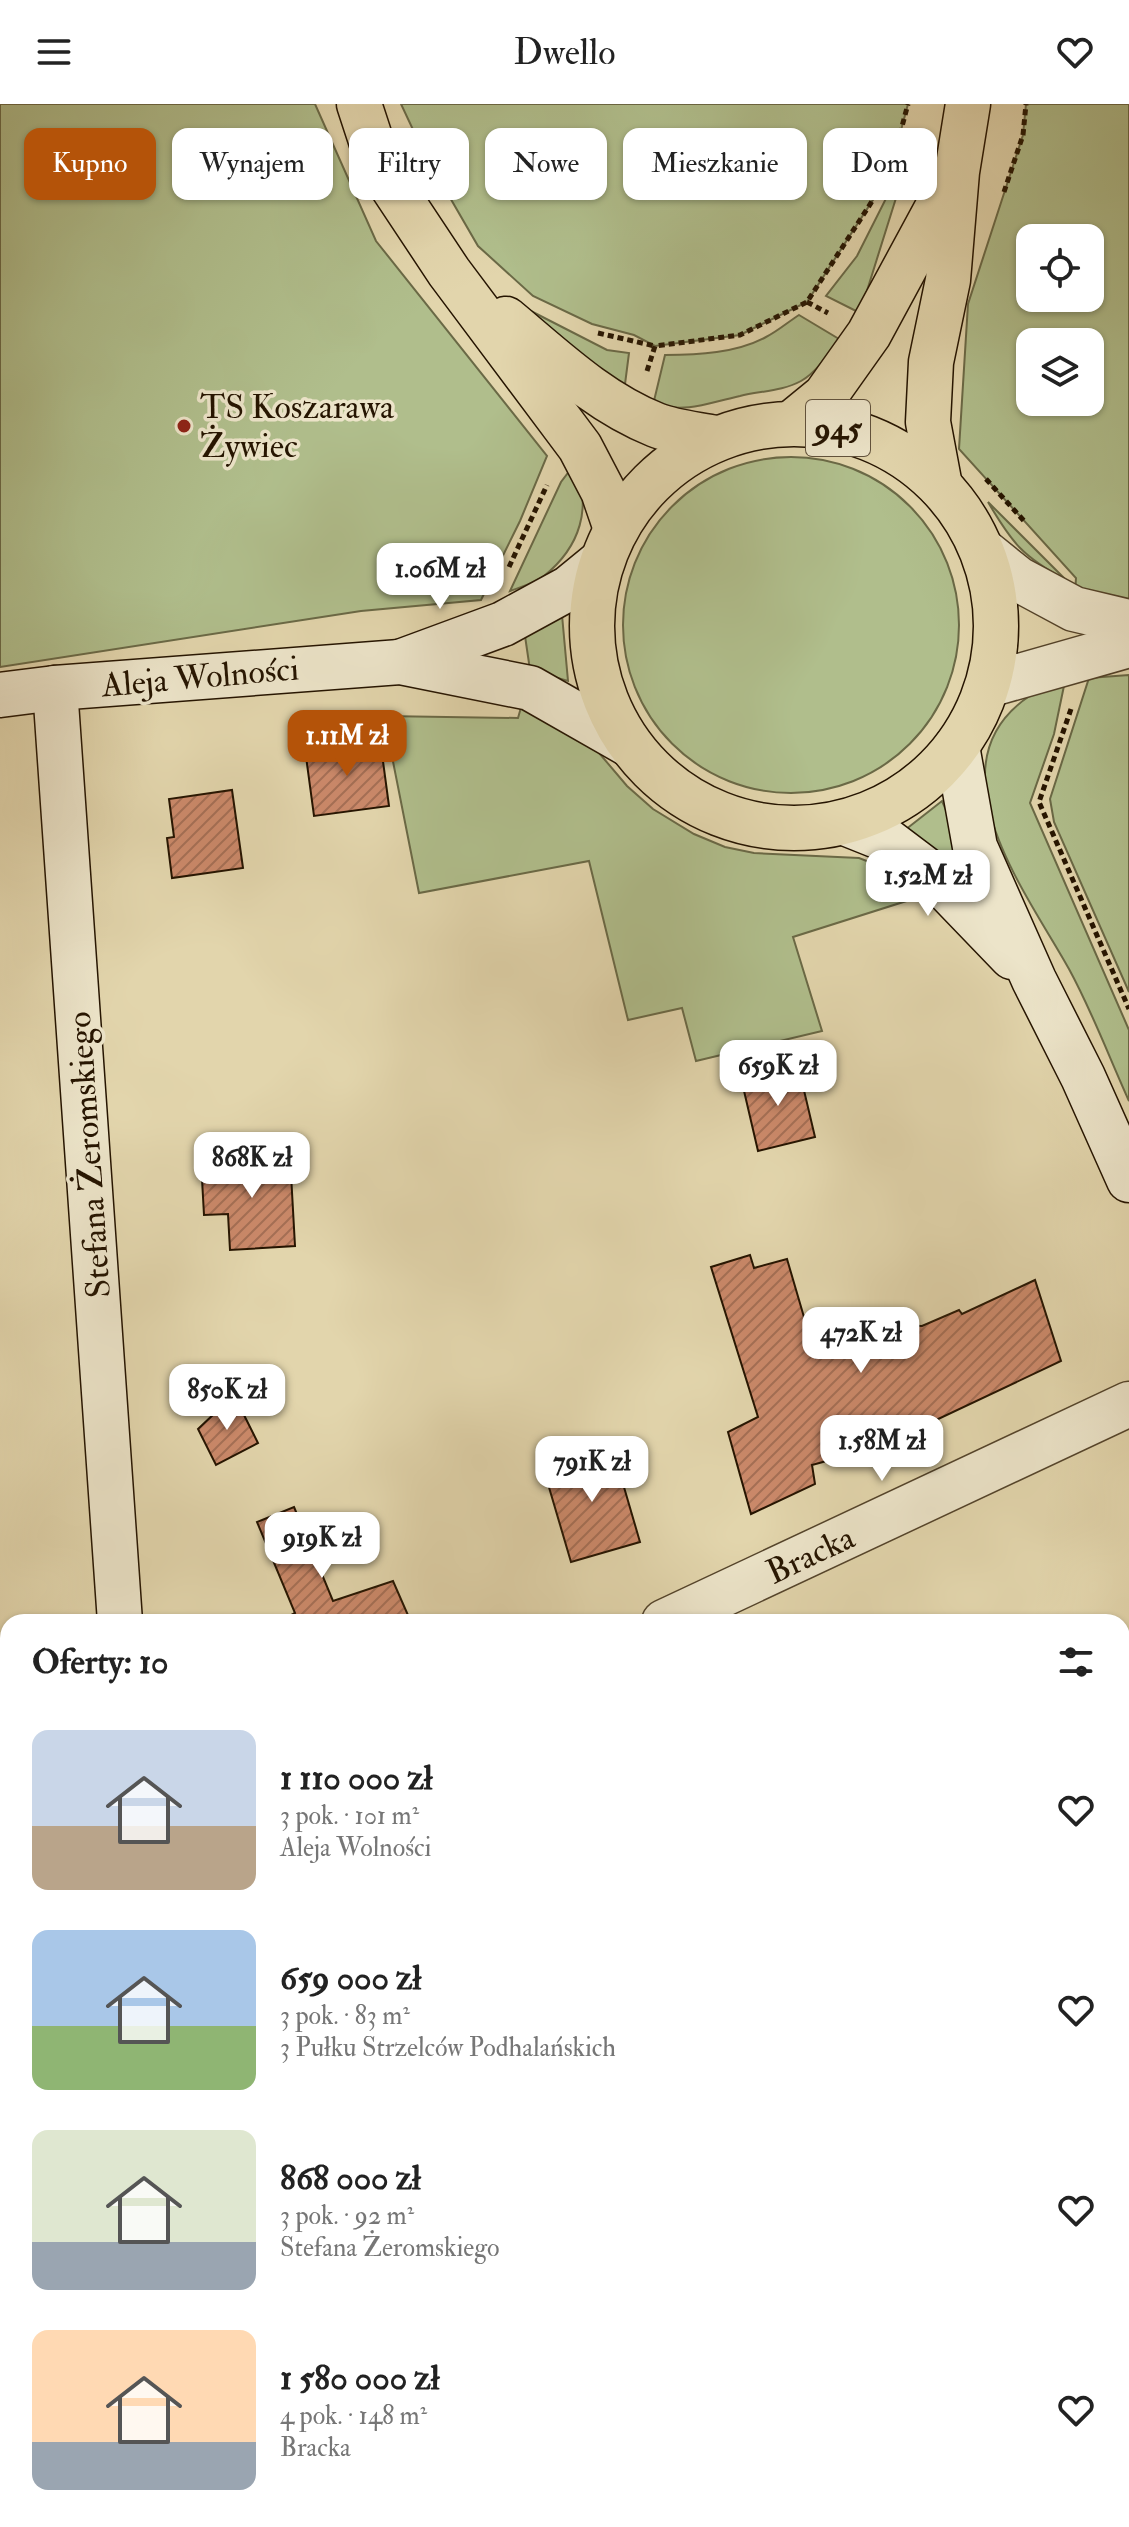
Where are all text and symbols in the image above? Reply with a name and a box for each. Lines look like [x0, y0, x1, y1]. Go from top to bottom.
icon: menu [32, 30, 76, 74]
text: Dwello [514, 30, 615, 75]
icon: heart [1053, 30, 1097, 74]
chip: Kupno [24, 128, 156, 200]
chip: Wynajem [172, 128, 333, 200]
chip: Filtry [349, 128, 469, 200]
chip: Nowe [485, 128, 607, 200]
chip: Mieszkanie [623, 128, 807, 200]
chip: Dom [823, 128, 937, 200]
map controls [1016, 224, 1104, 416]
button: locate [1016, 224, 1104, 312]
button: layers [1016, 328, 1104, 416]
place label: TS Koszarawa Żywiec [200, 386, 395, 468]
road number: 945 [806, 400, 870, 456]
marker: TS Koszarawa Żywiec [175, 417, 193, 435]
pin: 1.06M zł [357, 543, 523, 611]
text: 1.06M zł [395, 553, 485, 585]
street label: Aleja Wolności [99, 647, 301, 708]
pin: 1.11M zł [264, 710, 430, 778]
text: 1.11M zł [306, 720, 388, 752]
pin: 1.52M zł [845, 850, 1011, 918]
text: 1.52M zł [884, 860, 972, 892]
street label: Stefana Żeromskiego [57, 1010, 121, 1300]
pin: 659K zł [704, 1040, 852, 1108]
text: 659K zł [738, 1050, 818, 1082]
pin: 868K zł [178, 1132, 326, 1200]
text: 868K zł [212, 1142, 292, 1174]
pin: 472K zł [787, 1307, 935, 1375]
text: 472K zł [820, 1317, 902, 1349]
pin: 850K zł [153, 1364, 301, 1432]
text: 850K zł [187, 1374, 267, 1406]
pin: 1.58M zł [799, 1415, 965, 1483]
text: 1.58M zł [838, 1425, 926, 1457]
pin: 791K zł [518, 1436, 666, 1504]
text: 791K zł [553, 1446, 631, 1478]
pin: 919K zł [248, 1512, 396, 1580]
street label: Bracka [760, 1516, 863, 1594]
text: 919K zł [283, 1522, 361, 1554]
icon: filters [1054, 1640, 1098, 1684]
text: Oferty: 10 [32, 1641, 168, 1684]
text: 1 110 000 zł [280, 1757, 433, 1800]
icon: home [96, 1762, 192, 1858]
icon: heart [1054, 1788, 1098, 1832]
text: 3 pok. · 101 m² [280, 1800, 419, 1832]
text: Aleja Wolności [280, 1832, 432, 1864]
text: 659 000 zł [280, 1957, 421, 2000]
icon: home [96, 1962, 192, 2058]
icon: heart [1054, 1988, 1098, 2032]
text: 3 pok. · 83 m² [280, 2000, 410, 2032]
text: 3 Pułku Strzelców Podhalańskich [280, 2032, 616, 2064]
text: 868 000 zł [280, 2157, 421, 2200]
icon: home [96, 2162, 192, 2258]
icon: heart [1054, 2188, 1098, 2232]
text: 3 pok. · 92 m² [280, 2200, 414, 2232]
text: Stefana Żeromskiego [280, 2232, 499, 2264]
text: 1 580 000 zł [280, 2357, 439, 2400]
icon: home [96, 2362, 192, 2458]
icon: heart [1054, 2388, 1098, 2432]
text: 4 pok. · 148 m² [280, 2400, 427, 2432]
text: Bracka [280, 2432, 351, 2464]

